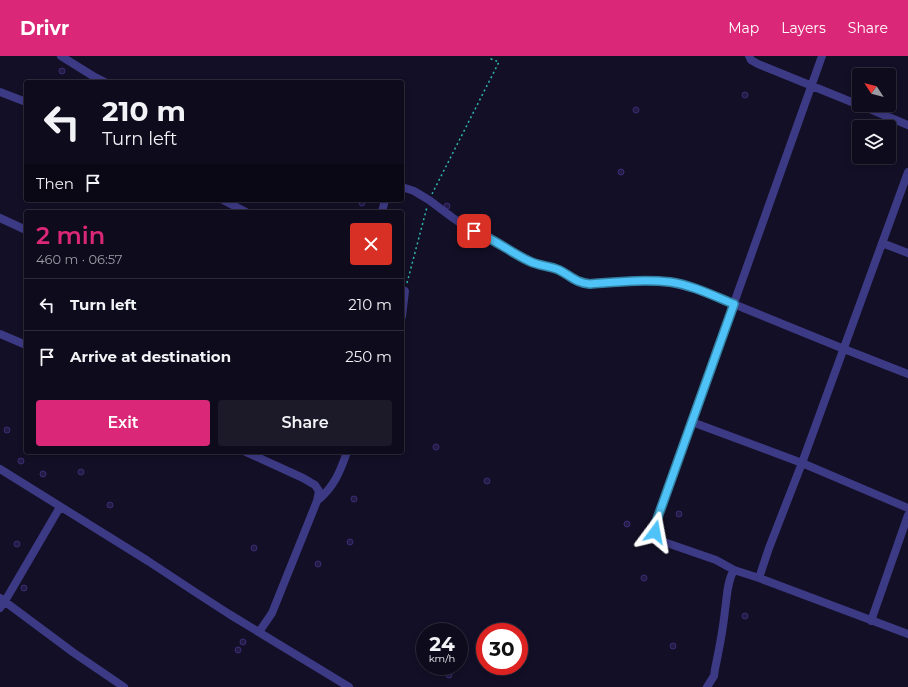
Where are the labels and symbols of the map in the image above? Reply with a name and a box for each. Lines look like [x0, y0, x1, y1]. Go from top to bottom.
north arrow [852, 68, 896, 112]
pin [457, 214, 491, 248]
position arrow [634, 511, 676, 553]
speed limit sign: 30 [476, 623, 528, 675]

